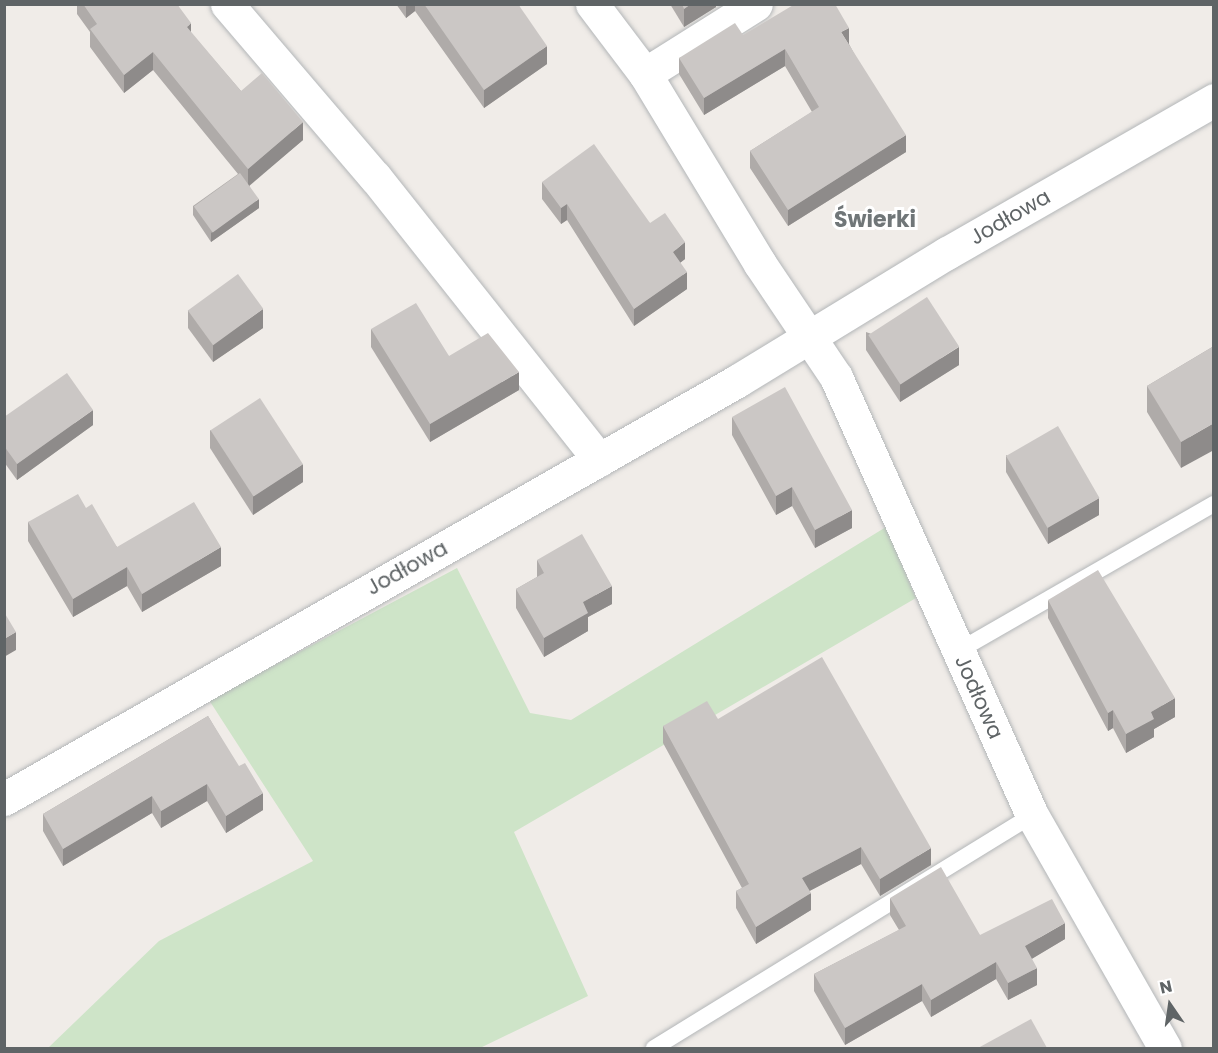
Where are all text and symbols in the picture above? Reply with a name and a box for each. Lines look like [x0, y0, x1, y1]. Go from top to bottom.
street label: Jodłowa [965, 184, 1055, 250]
district label: Świerki [834, 207, 916, 233]
street label: Jodłowa [362, 535, 452, 601]
street label: Jodłowa [949, 651, 1009, 743]
text: N [1157, 974, 1174, 1000]
north arrow [1140, 975, 1200, 1035]

